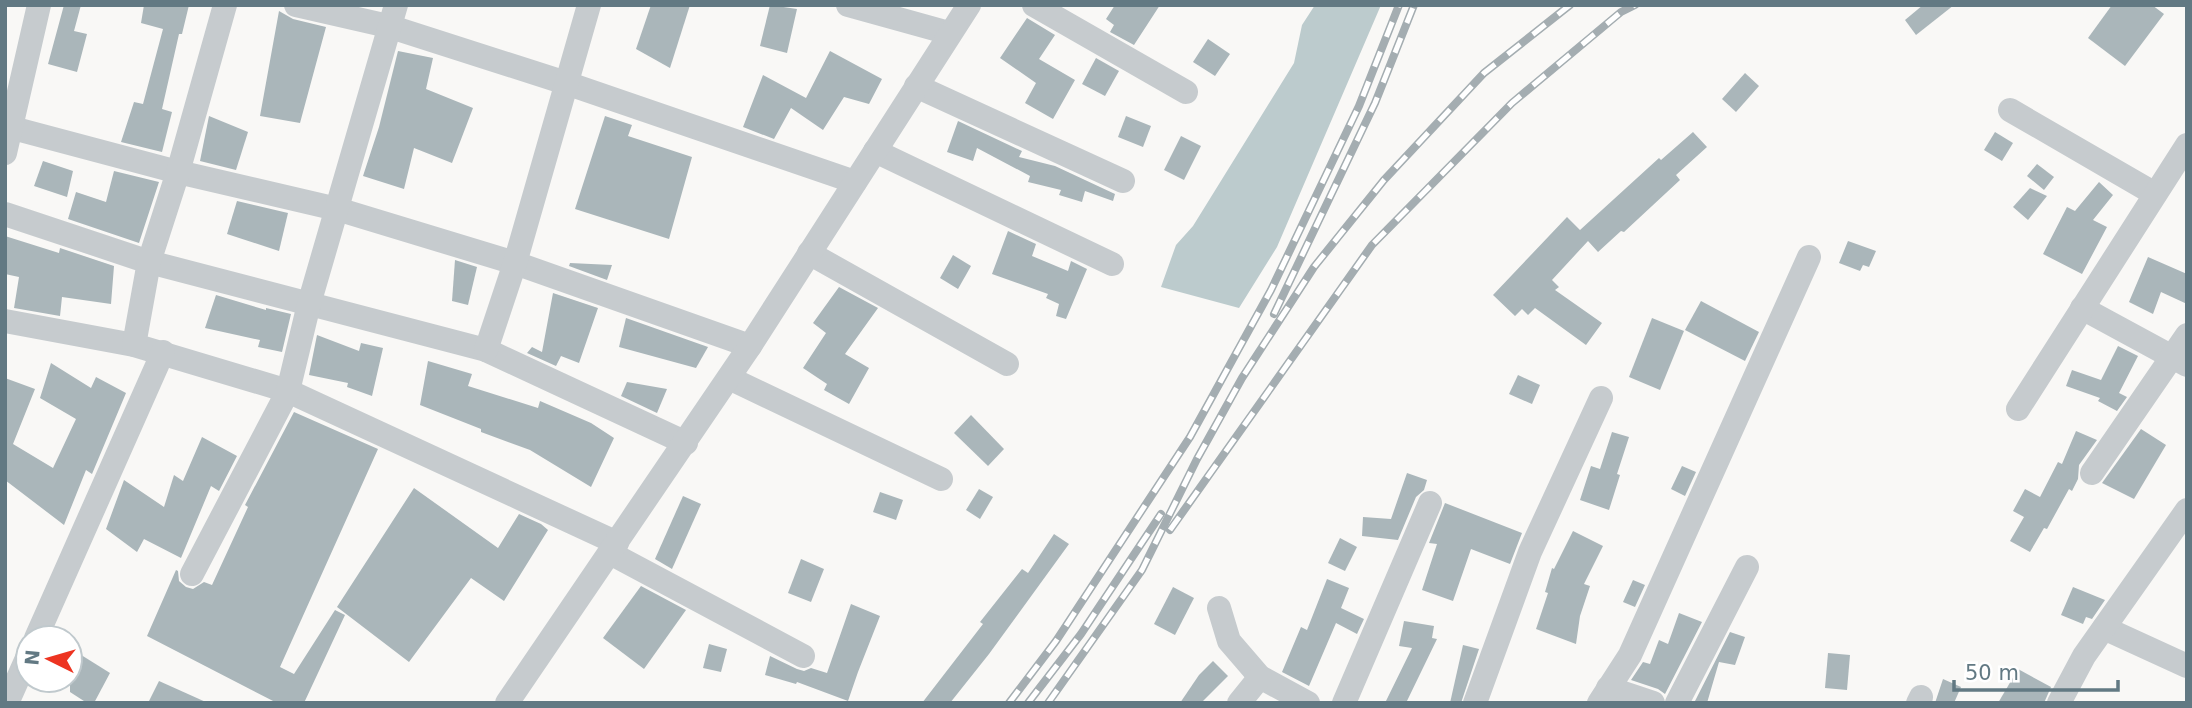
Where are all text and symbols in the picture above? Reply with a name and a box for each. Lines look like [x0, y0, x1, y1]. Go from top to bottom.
north arrow [14, 624, 84, 694]
scale bar [1954, 648, 2118, 692]
text: N [20, 649, 44, 666]
text: 50 m [1965, 661, 2019, 685]

